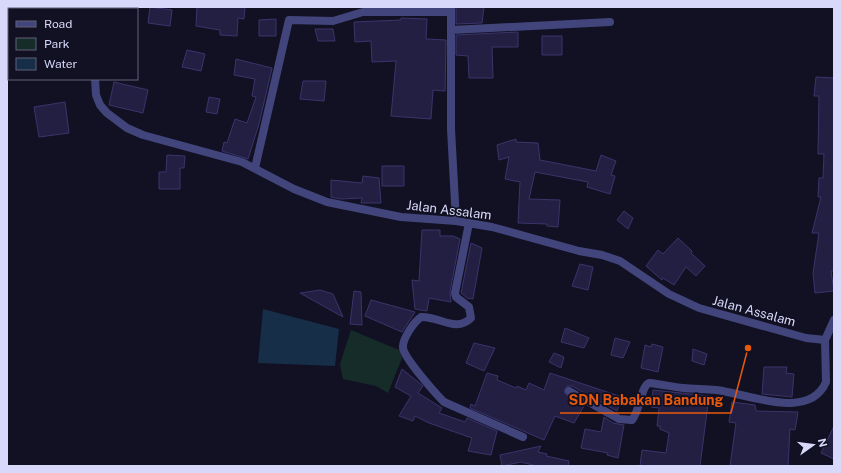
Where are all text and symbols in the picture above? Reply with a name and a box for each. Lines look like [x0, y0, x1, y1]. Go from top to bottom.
legend [8, 8, 138, 80]
text: Road [44, 17, 72, 31]
text: Park [44, 37, 70, 51]
text: Water [44, 57, 78, 71]
street label: Jalan Assalam [406, 197, 492, 223]
street label: Jalan Assalam [711, 293, 797, 329]
callout: SDN Babakan Bandung [560, 387, 731, 413]
text: SDN Babakan Bandung [569, 392, 724, 408]
north arrow [793, 425, 833, 465]
text: N [816, 437, 830, 448]

